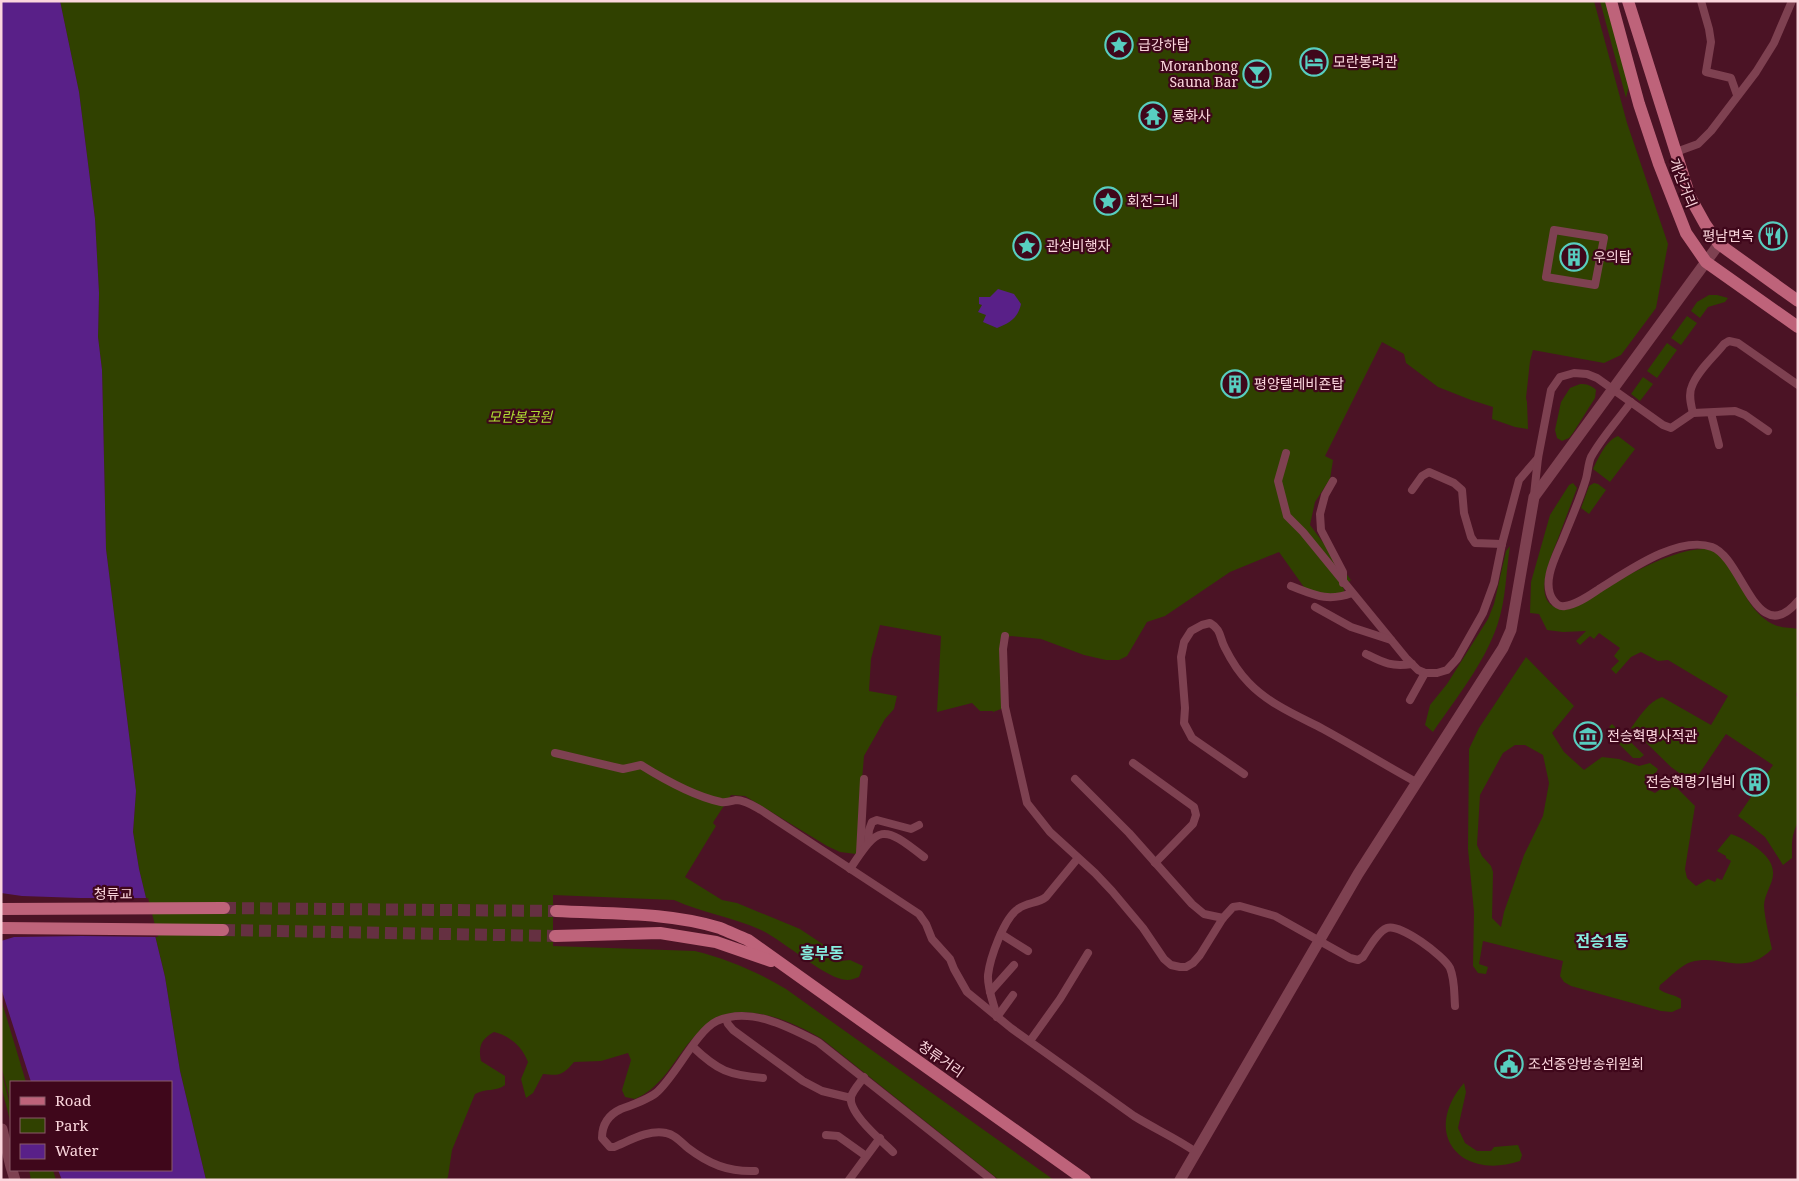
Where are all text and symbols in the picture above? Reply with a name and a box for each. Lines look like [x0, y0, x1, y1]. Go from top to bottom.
place icon: 급강하탑 [1104, 30, 1134, 60]
place label: 급강하탑 [1138, 35, 1190, 54]
hotel icon: 모란봉려관 [1299, 47, 1329, 77]
place label: 모란봉려관 [1333, 52, 1398, 71]
place label: Moranbong Sauna Bar [1160, 56, 1238, 91]
bar icon: Moranbong Sauna Bar [1242, 59, 1272, 89]
temple icon: 룡화사 [1138, 101, 1168, 131]
place label: 룡화사 [1172, 106, 1211, 125]
street label: 개선거리 [1665, 155, 1702, 210]
place icon: 회전그네 [1093, 186, 1123, 216]
place label: 회전그네 [1127, 191, 1179, 210]
restaurant icon: 평남면옥 [1758, 221, 1788, 251]
place label: 평남면옥 [1702, 226, 1754, 245]
place icon: 관성비행자 [1012, 231, 1042, 261]
place label: 관성비행자 [1046, 236, 1111, 255]
building icon: 우의탑 [1559, 242, 1589, 272]
place label: 우의탑 [1593, 247, 1632, 266]
building icon: 평양텔레비죤탑 [1220, 369, 1250, 399]
place label: 평양텔레비죤탑 [1254, 374, 1344, 393]
park label: 모란봉공원 [488, 407, 553, 426]
museum icon: 전승혁명사적관 [1573, 721, 1603, 751]
place label: 전승혁명사적관 [1607, 726, 1697, 745]
building icon: 전승혁명기념비 [1740, 767, 1770, 797]
place label: 전승혁명기념비 [1646, 772, 1736, 791]
street label: 청류교 [94, 884, 132, 903]
district label: 전승1동 [1575, 930, 1629, 952]
district label: 흥부동 [800, 942, 844, 964]
street label: 청류거리 [915, 1036, 968, 1081]
public building icon: 조선중앙방송위원회 [1494, 1049, 1524, 1079]
place label: 조선중앙방송위원회 [1528, 1054, 1644, 1073]
legend [10, 1081, 172, 1171]
text: Road [55, 1090, 91, 1110]
text: Park [55, 1115, 89, 1135]
text: Water [55, 1140, 98, 1160]

